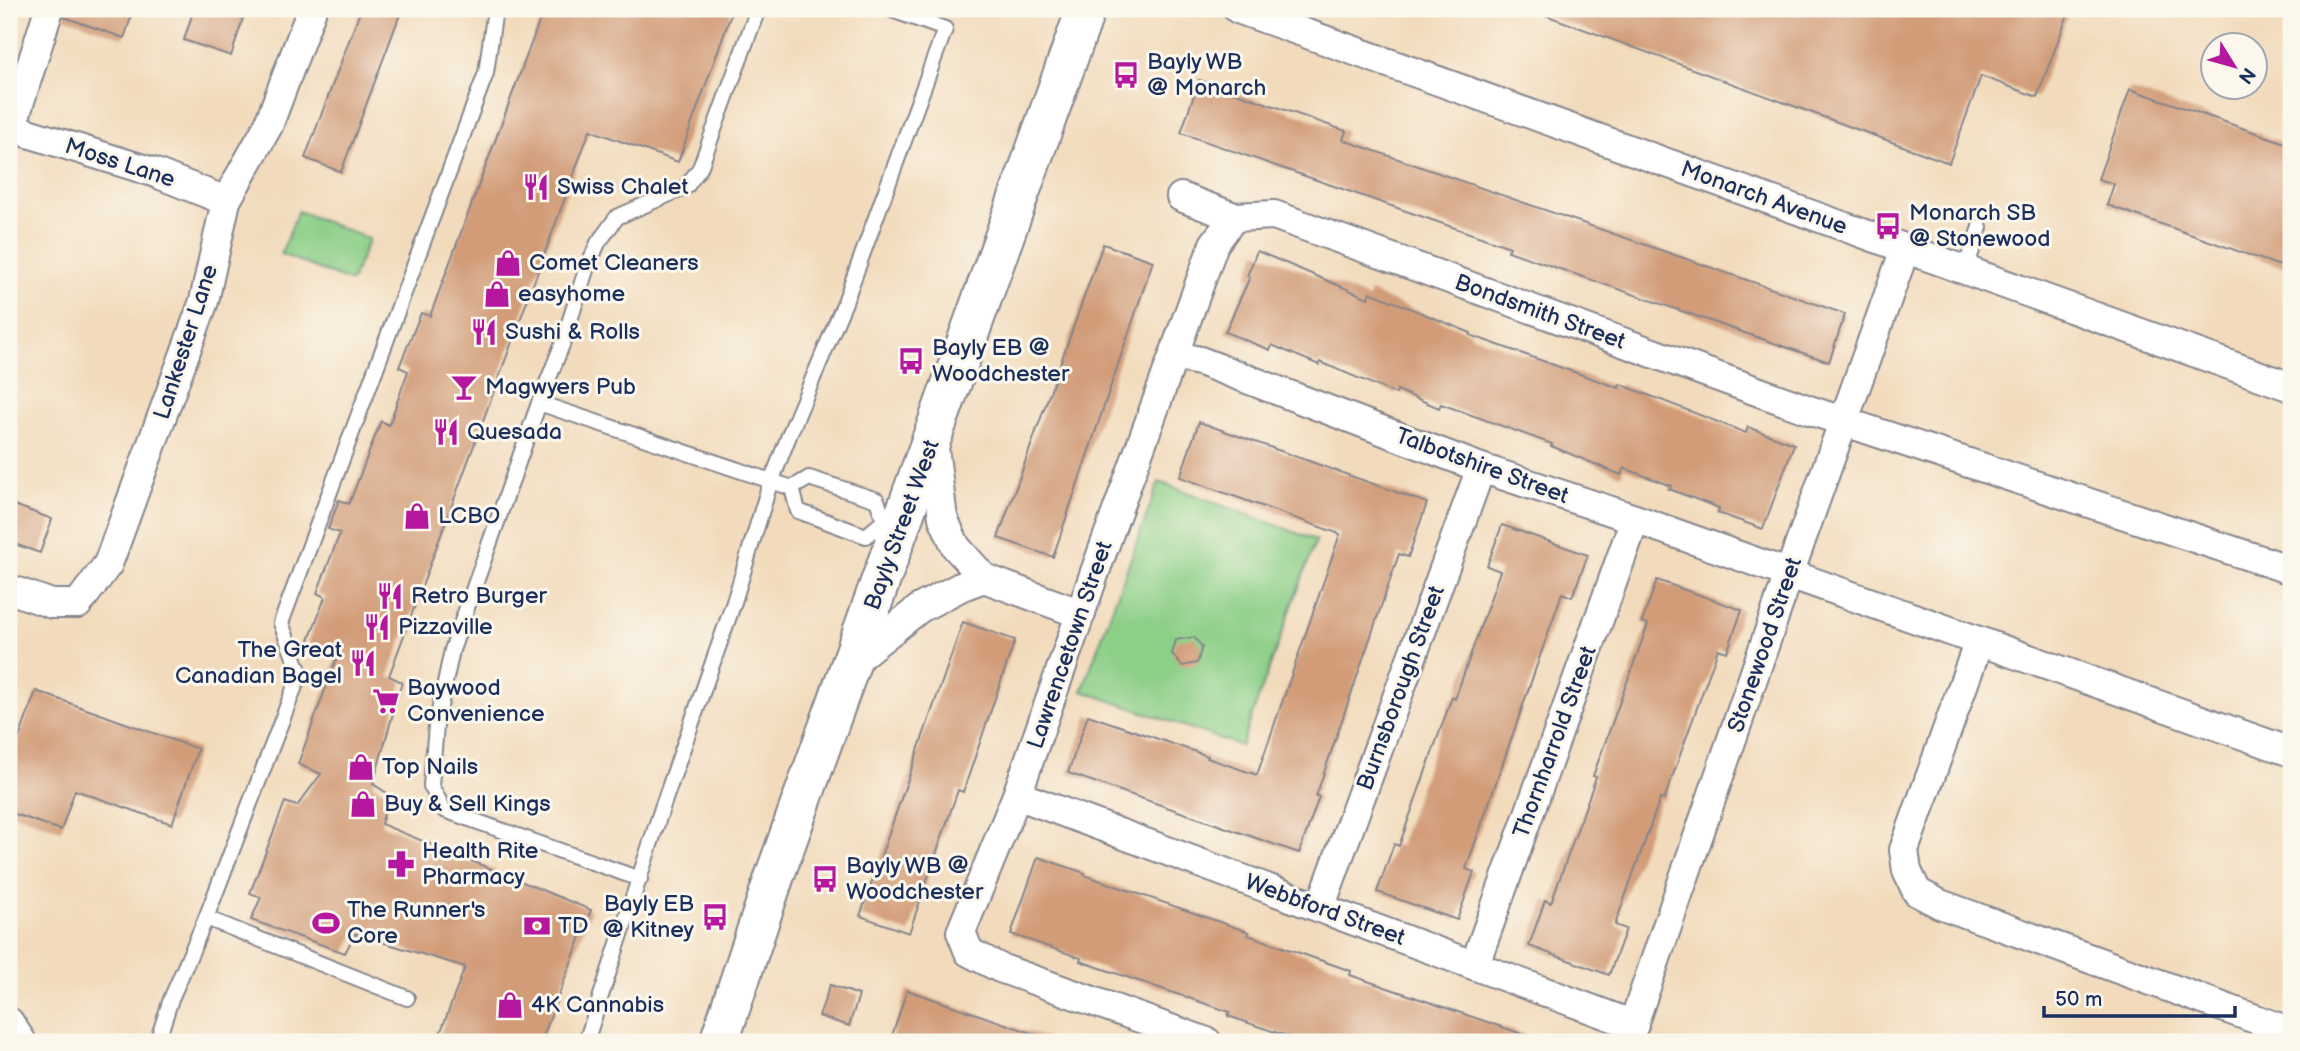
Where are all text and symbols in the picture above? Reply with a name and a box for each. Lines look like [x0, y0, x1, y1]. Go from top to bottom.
north arrow [2198, 32, 2268, 102]
place label: Bayly WB @ Monarch [1147, 48, 1266, 102]
bus stop icon: Bayly WB @ Monarch [1111, 60, 1141, 90]
text: N [2233, 63, 2260, 88]
street label: Moss Lane [61, 132, 179, 194]
street label: Monarch Avenue [1677, 155, 1851, 241]
restaurant icon: Swiss Chalet [521, 172, 551, 202]
place label: Swiss Chalet [557, 173, 688, 201]
place label: Monarch SB @ Stonewood [1909, 199, 2051, 253]
bus stop icon: Monarch SB @ Stonewood [1873, 211, 1903, 241]
shop icon: Comet Cleaners [493, 248, 523, 278]
place label: Comet Cleaners [529, 249, 699, 277]
street label: Lankester Lane [148, 261, 224, 423]
street label: Bondsmith Street [1451, 268, 1629, 356]
shop icon: easyhome [482, 279, 512, 309]
place label: easyhome [518, 280, 625, 308]
restaurant icon: Sushi & Rolls [469, 317, 499, 347]
place label: Sushi & Rolls [505, 318, 640, 346]
place label: Bayly EB @ Woodchester [932, 334, 1070, 388]
bus stop icon: Bayly EB @ Woodchester [896, 346, 926, 376]
bar icon: Magwyers Pub [449, 372, 479, 402]
place label: Magwyers Pub [485, 373, 636, 401]
restaurant icon: Quesada [431, 417, 461, 447]
place label: Quesada [467, 418, 562, 446]
street label: Talbotshire Street [1392, 422, 1572, 510]
street label: Bayly Street West [858, 436, 946, 614]
shop icon: LCBO [402, 501, 432, 531]
place label: LCBO [438, 502, 500, 530]
street label: Lawrencetown Street [1021, 537, 1119, 753]
street label: Stonewood Street [1722, 554, 1808, 736]
restaurant icon: Retro Burger [375, 581, 405, 611]
place label: Retro Burger [411, 582, 548, 610]
street label: Burnsborough Street [1351, 582, 1451, 794]
restaurant icon: Pizzaville [362, 612, 392, 642]
place label: Pizzaville [398, 613, 493, 641]
place label: The Great Canadian Bagel [175, 636, 342, 690]
street label: Thornharrold Street [1507, 642, 1603, 842]
restaurant icon: The Great Canadian Bagel [348, 648, 378, 678]
place label: Baywood Convenience [407, 674, 545, 728]
supermarket icon: Baywood Convenience [371, 686, 401, 716]
shop icon: Top Nails [346, 752, 376, 782]
place label: Top Nails [382, 753, 478, 781]
shop icon: Buy & Sell Kings [348, 789, 378, 819]
place label: Buy & Sell Kings [384, 790, 551, 818]
place label: Health Rite Pharmacy [422, 837, 538, 891]
pharmacy icon: Health Rite Pharmacy [386, 849, 416, 879]
place label: Bayly WB @ Woodchester [846, 852, 984, 906]
bus stop icon: Bayly WB @ Woodchester [810, 864, 840, 894]
street label: Webbford Street [1241, 868, 1409, 952]
place label: Bayly EB @ Kitney [603, 890, 695, 944]
place label: The Runner's Core [347, 896, 486, 950]
bus stop icon: Bayly EB @ Kitney [700, 902, 730, 932]
sports icon: The Runner's Core [311, 908, 341, 938]
bank icon: TD [522, 911, 552, 941]
place label: TD [558, 912, 589, 940]
scale bar [2044, 974, 2235, 1018]
text: 50 m [2055, 987, 2102, 1012]
shop icon: 4K Cannabis [495, 990, 525, 1020]
place label: 4K Cannabis [531, 991, 664, 1019]

